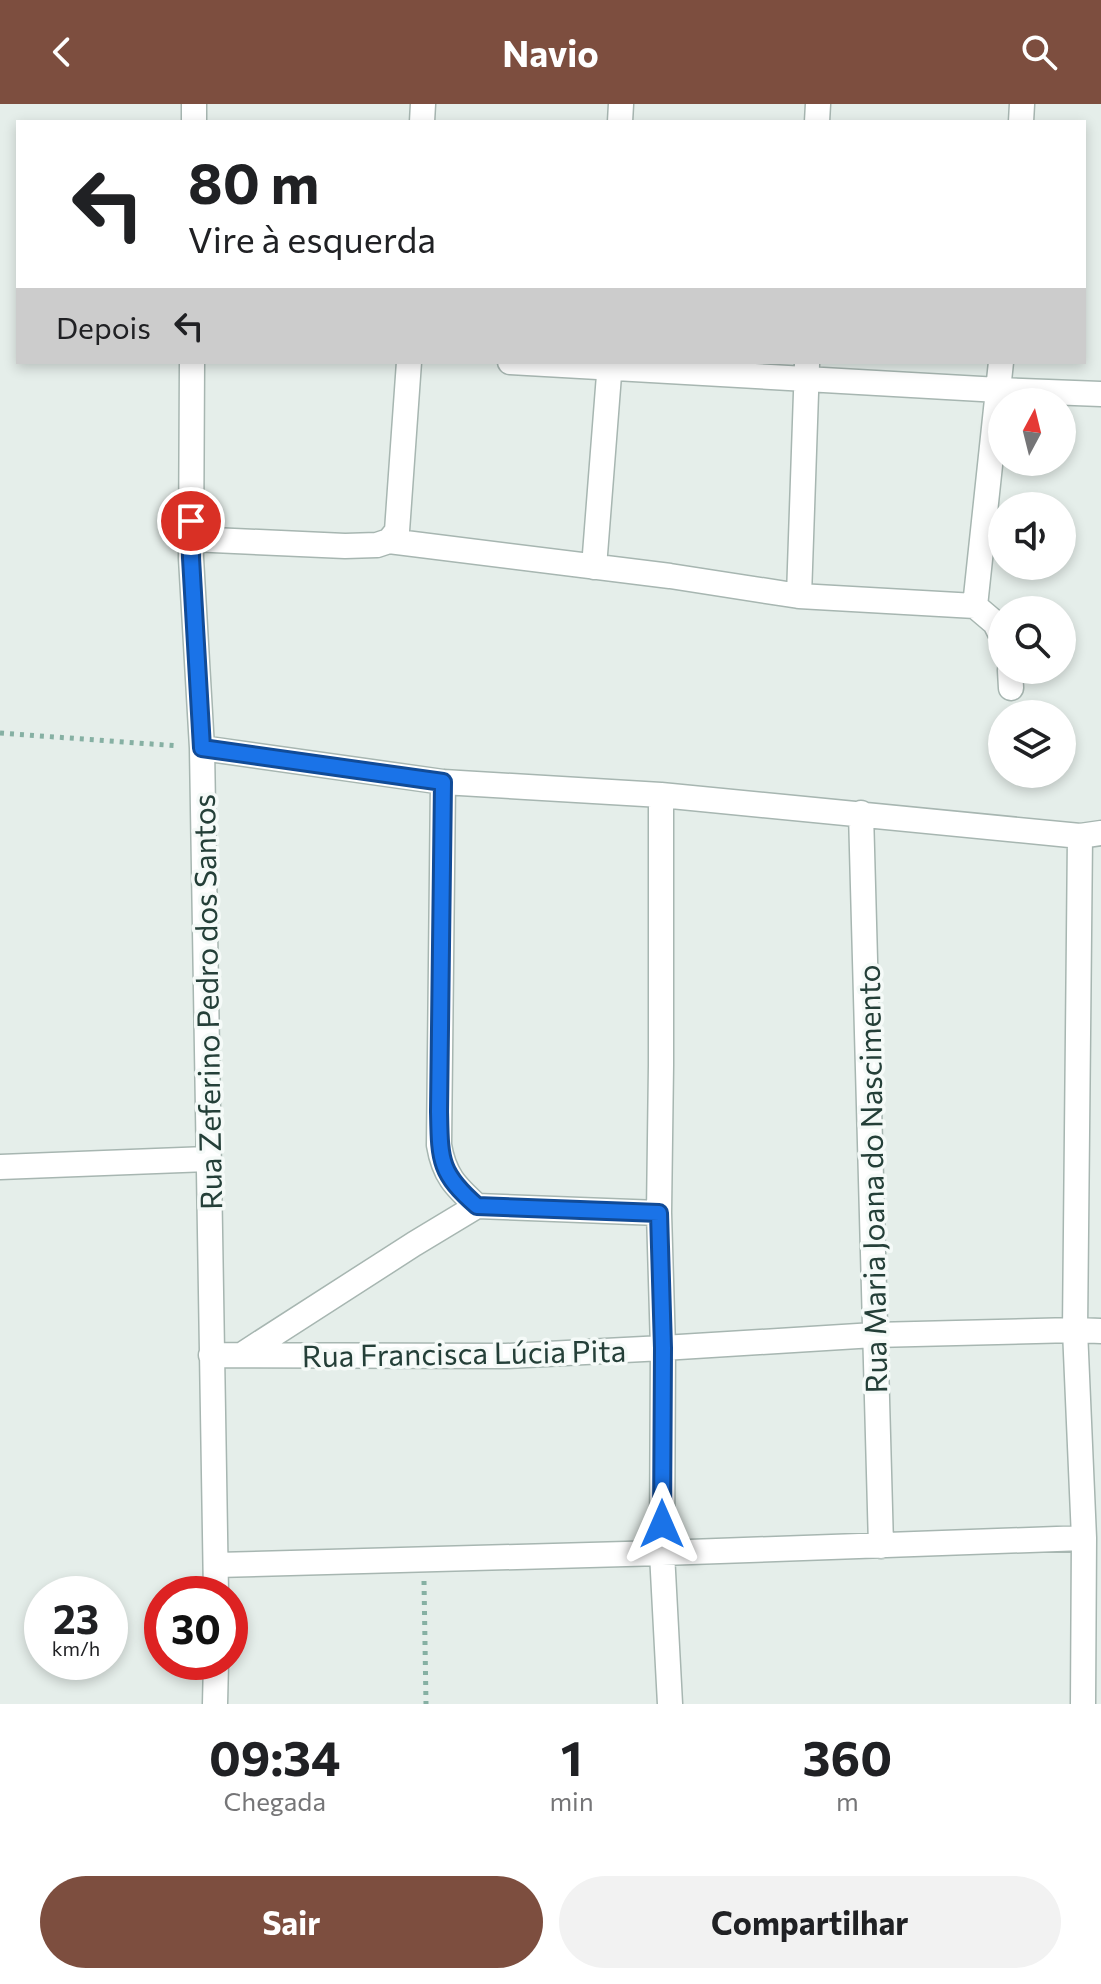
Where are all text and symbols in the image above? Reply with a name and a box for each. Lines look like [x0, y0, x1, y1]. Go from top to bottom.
icon: back [40, 30, 84, 74]
text: Navio [502, 30, 599, 74]
icon: search [1017, 30, 1061, 74]
text: 80 m [188, 147, 319, 216]
icon: left [56, 152, 160, 256]
text: Vire à esquerda [188, 216, 436, 260]
icon: left [167, 304, 211, 348]
text: Depois [56, 308, 151, 345]
north arrow [988, 388, 1076, 476]
map controls [988, 388, 1076, 788]
pin [157, 487, 225, 555]
button: sound [988, 492, 1076, 580]
icon: arrive [169, 499, 213, 543]
button: search [988, 596, 1076, 684]
button: layers [988, 700, 1076, 788]
street label: Rua Zeferino Pedro dos Santos [184, 794, 228, 1210]
street label: Rua Maria Joana do Nascimento [849, 964, 893, 1394]
street label: Rua Francisca Lúcia Pita [302, 1331, 626, 1373]
position arrow [620, 1482, 704, 1566]
speed limit sign: 30 [144, 1576, 248, 1680]
text: 23 [53, 1593, 99, 1642]
text: km/h [52, 1636, 100, 1660]
text: 09:34 [209, 1727, 341, 1786]
text: 1 [561, 1727, 582, 1786]
text: 360 [803, 1727, 892, 1786]
text: Chegada [223, 1785, 326, 1816]
text: min [549, 1785, 594, 1816]
text: m [836, 1785, 859, 1816]
button: Sair [40, 1876, 543, 1968]
button: Compartilhar [559, 1876, 1061, 1968]

